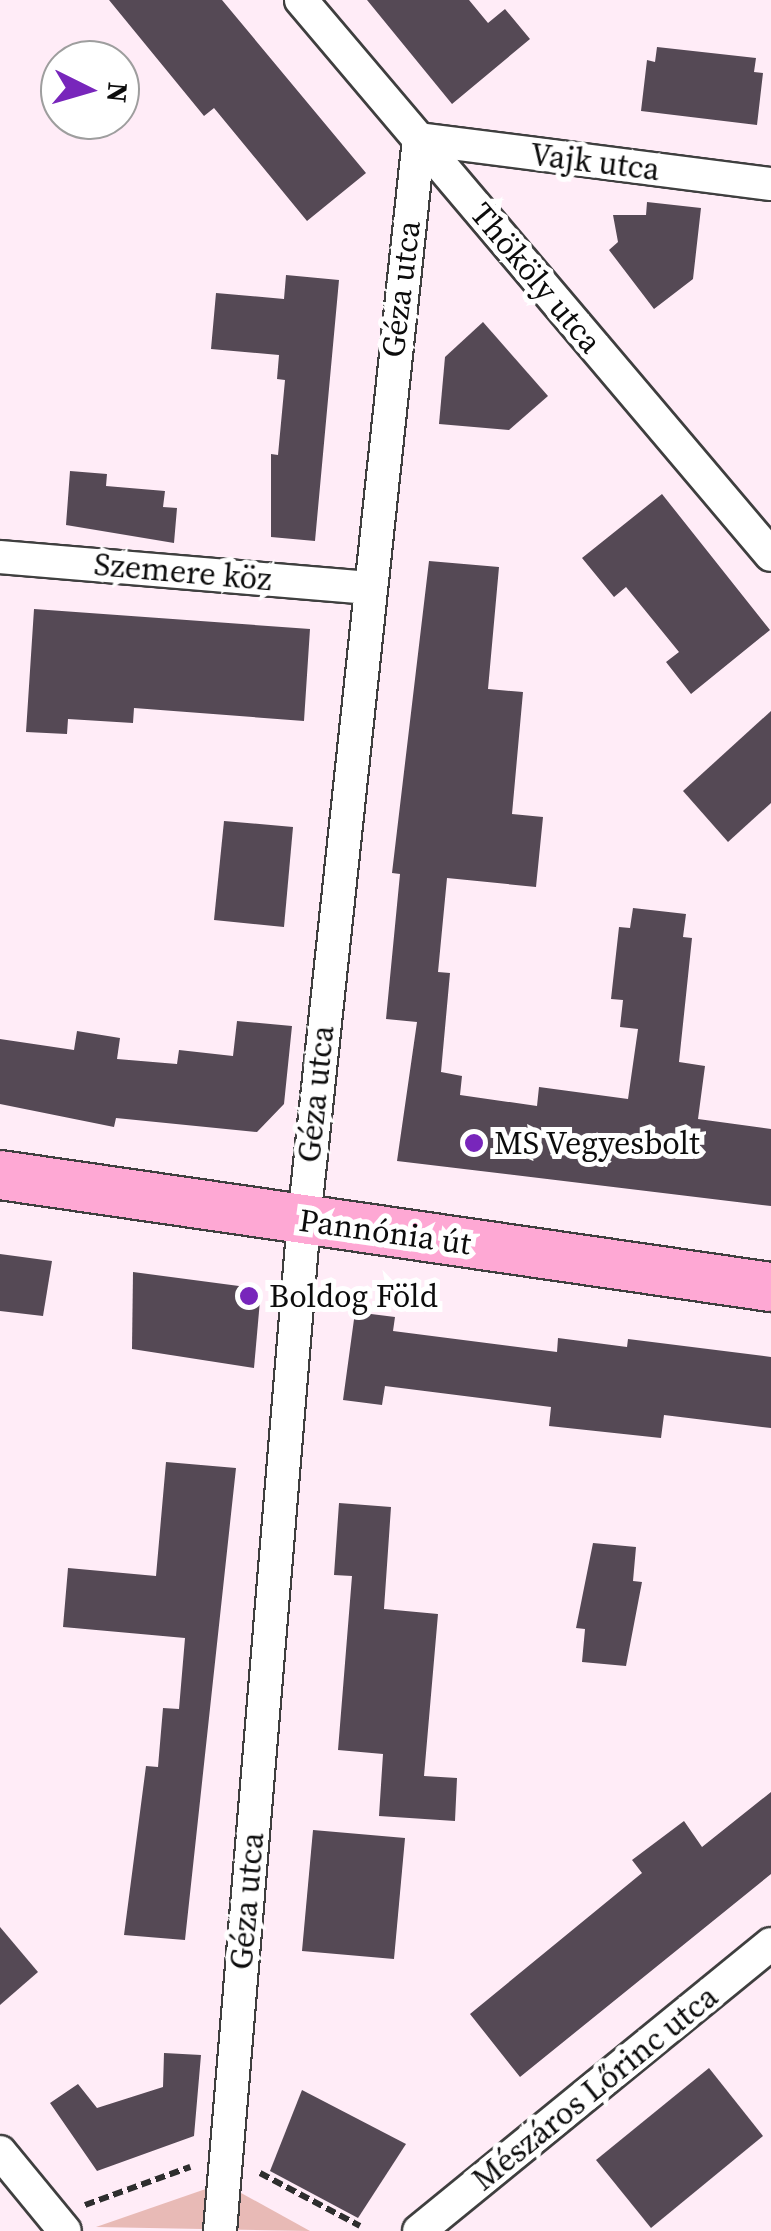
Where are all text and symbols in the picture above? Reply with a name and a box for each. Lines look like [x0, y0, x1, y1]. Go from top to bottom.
north arrow [40, 40, 140, 140]
text: N [98, 81, 138, 104]
street label: Vajk utca [528, 135, 662, 189]
street label: Thököly utca [462, 195, 610, 361]
street label: Géza utca [374, 218, 428, 360]
street label: Szemere köz [92, 545, 274, 599]
street label: Géza utca [290, 1024, 342, 1164]
place label: MS Vegyesbolt [494, 1124, 700, 1162]
marker: MS Vegyesbolt [463, 1132, 485, 1154]
street label: Pannónia út [297, 1201, 473, 1263]
place label: Boldog Föld [269, 1277, 438, 1315]
marker: Boldog Föld [238, 1285, 260, 1307]
street label: Géza utca [222, 1831, 272, 1971]
street label: Mészáros Lőrinc utca [465, 1977, 725, 2199]

